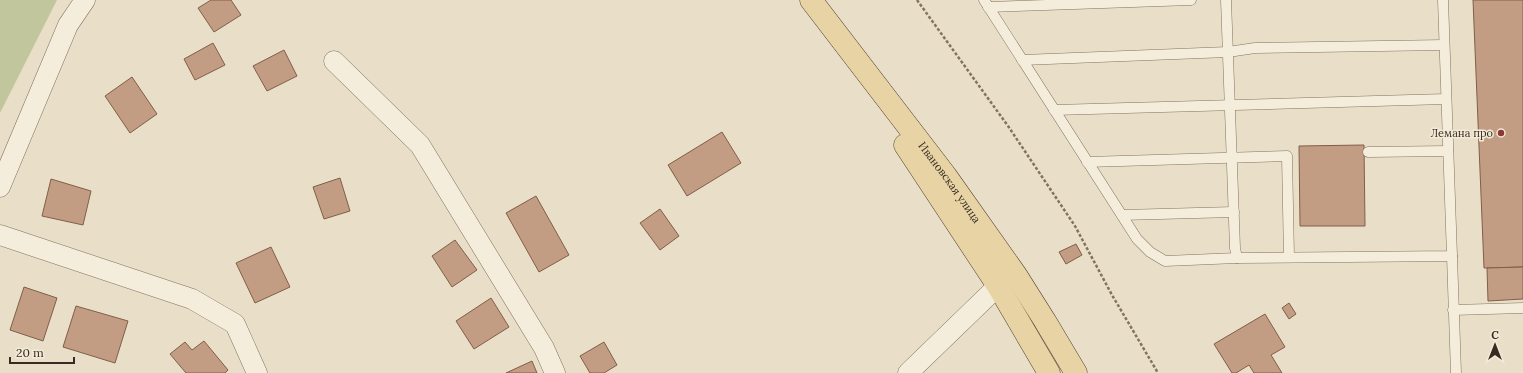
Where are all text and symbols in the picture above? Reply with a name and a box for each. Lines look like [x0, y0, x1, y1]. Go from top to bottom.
place label: Лемана про [1431, 126, 1493, 140]
marker: Лемана про [1496, 128, 1506, 138]
street label: Ивановская улица [915, 139, 984, 226]
north arrow [1475, 325, 1515, 365]
text: С [1491, 328, 1499, 342]
scale bar [10, 339, 74, 365]
text: 20 m [16, 345, 44, 360]

